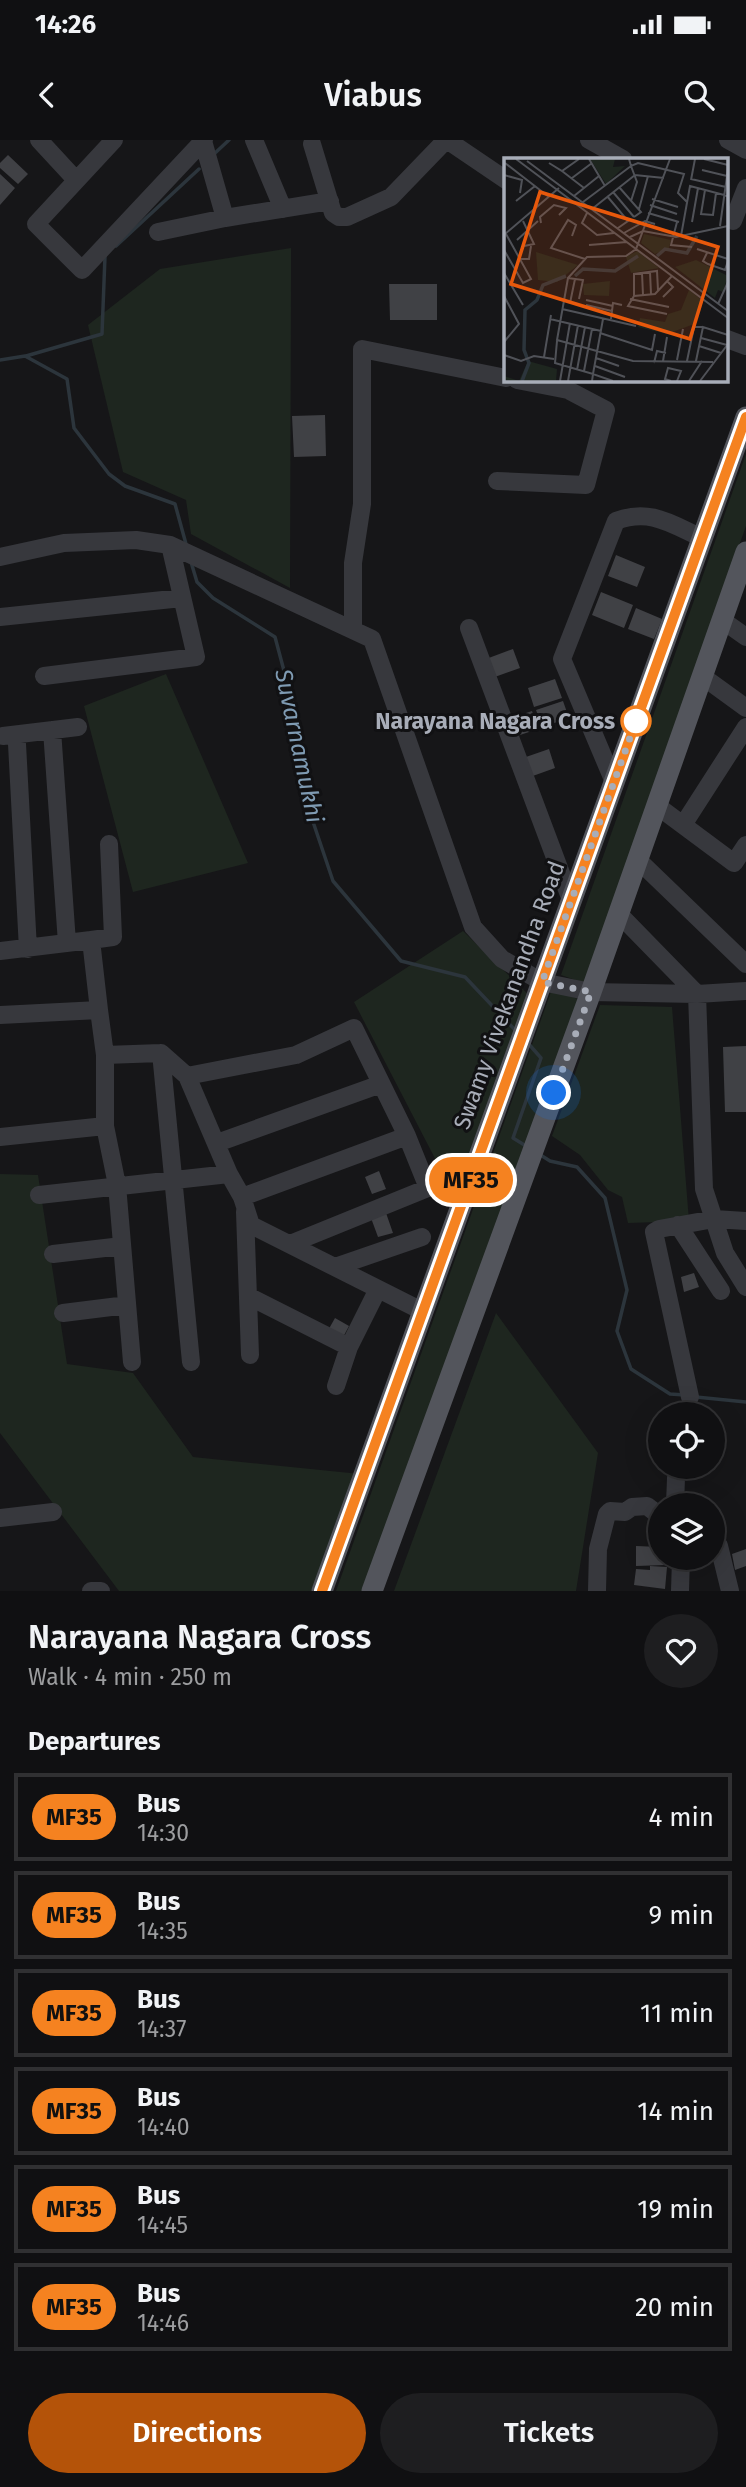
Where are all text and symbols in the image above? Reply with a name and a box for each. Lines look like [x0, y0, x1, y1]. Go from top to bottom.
text: 14:26 [35, 9, 96, 40]
icon: back [28, 76, 66, 114]
text: Viabus [324, 76, 422, 114]
icon: search [680, 76, 718, 114]
inset map [504, 158, 728, 382]
water label: Suvarnamukhi [269, 666, 329, 826]
marker: Narayana Nagara Cross [621, 706, 651, 736]
place label: Narayana Nagara Cross [375, 707, 615, 735]
street label: Swamy Vivekanandha Road [447, 857, 571, 1133]
your location [536, 1075, 571, 1110]
line badge: MF35 [422, 1157, 520, 1203]
text: MF35 [443, 1166, 499, 1194]
map controls [648, 1402, 725, 1570]
button: locate [648, 1402, 725, 1479]
button: layers [648, 1493, 725, 1570]
button: heart [644, 1614, 718, 1688]
text: Narayana Nagara Cross [28, 1617, 371, 1657]
text: Walk · 4 min · 250 m [28, 1663, 232, 1691]
text: Departures [28, 1726, 161, 1757]
text: Bus [137, 1788, 180, 1819]
text: 4 min [648, 1802, 714, 1833]
text: MF35 [46, 1803, 102, 1831]
text: 14:30 [137, 1819, 189, 1847]
text: Bus [137, 1886, 180, 1917]
text: 9 min [649, 1900, 714, 1931]
text: MF35 [46, 1901, 102, 1929]
text: 14:35 [137, 1917, 188, 1945]
text: Bus [137, 1984, 180, 2015]
text: 11 min [640, 1998, 714, 2029]
text: MF35 [46, 1999, 102, 2027]
text: 14:37 [137, 2015, 186, 2043]
text: Bus [137, 2082, 180, 2113]
text: 14 min [637, 2096, 714, 2127]
text: MF35 [46, 2097, 102, 2125]
text: 14:40 [137, 2113, 190, 2141]
text: Bus [137, 2180, 180, 2211]
text: 19 min [637, 2194, 714, 2225]
text: MF35 [46, 2195, 102, 2223]
text: 14:45 [137, 2211, 188, 2239]
text: Bus [137, 2278, 180, 2309]
text: 20 min [635, 2292, 714, 2323]
text: MF35 [46, 2293, 102, 2321]
text: 14:46 [137, 2309, 189, 2337]
button: Directions [28, 2393, 366, 2473]
button: Tickets [380, 2393, 718, 2473]

